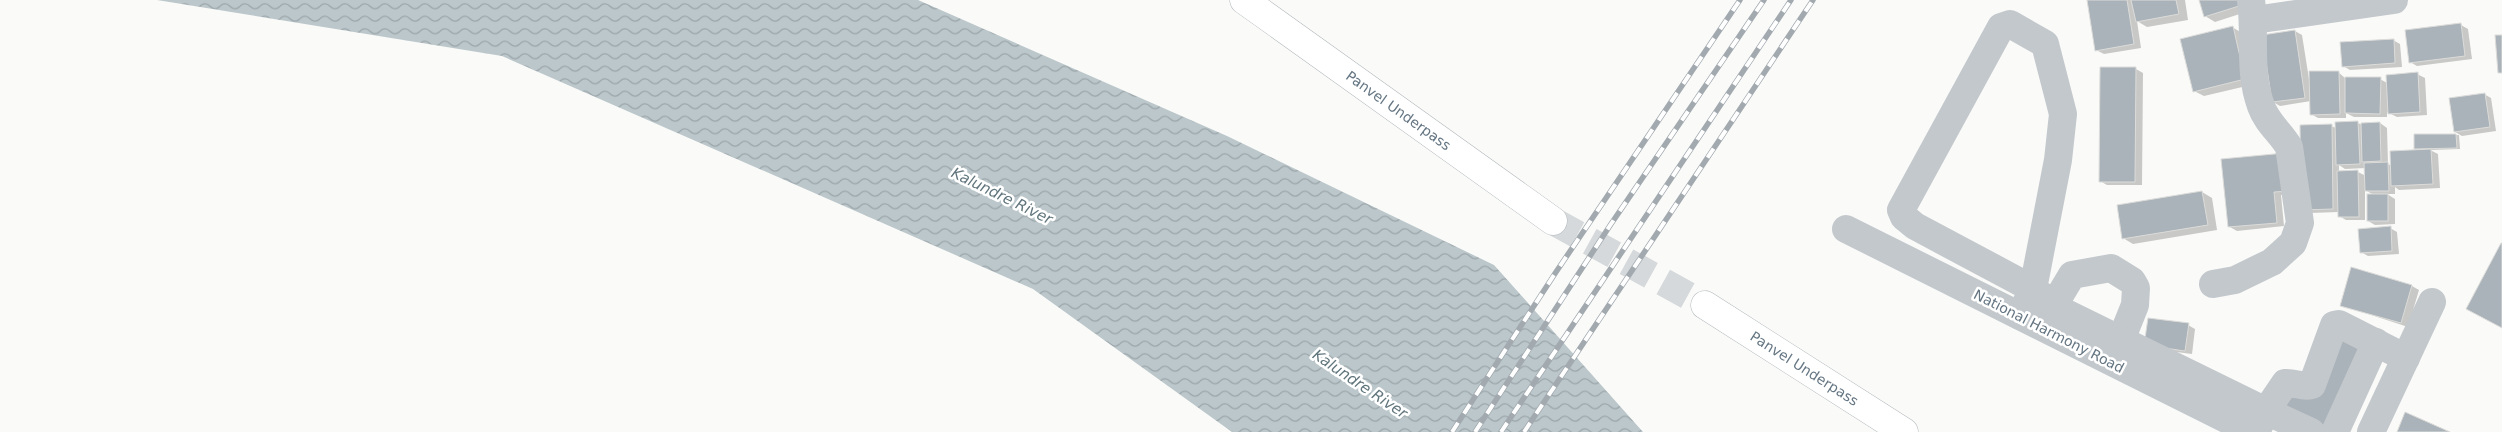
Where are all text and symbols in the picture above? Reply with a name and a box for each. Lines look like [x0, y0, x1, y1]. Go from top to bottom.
street label: Panvel Underpass [1343, 68, 1454, 153]
water label: Kalundre River [949, 164, 1056, 229]
street label: National Harmony Road [1971, 286, 2127, 376]
street label: Panvel Underpass [1747, 328, 1861, 409]
water label: Kalundre River [1309, 346, 1411, 423]

